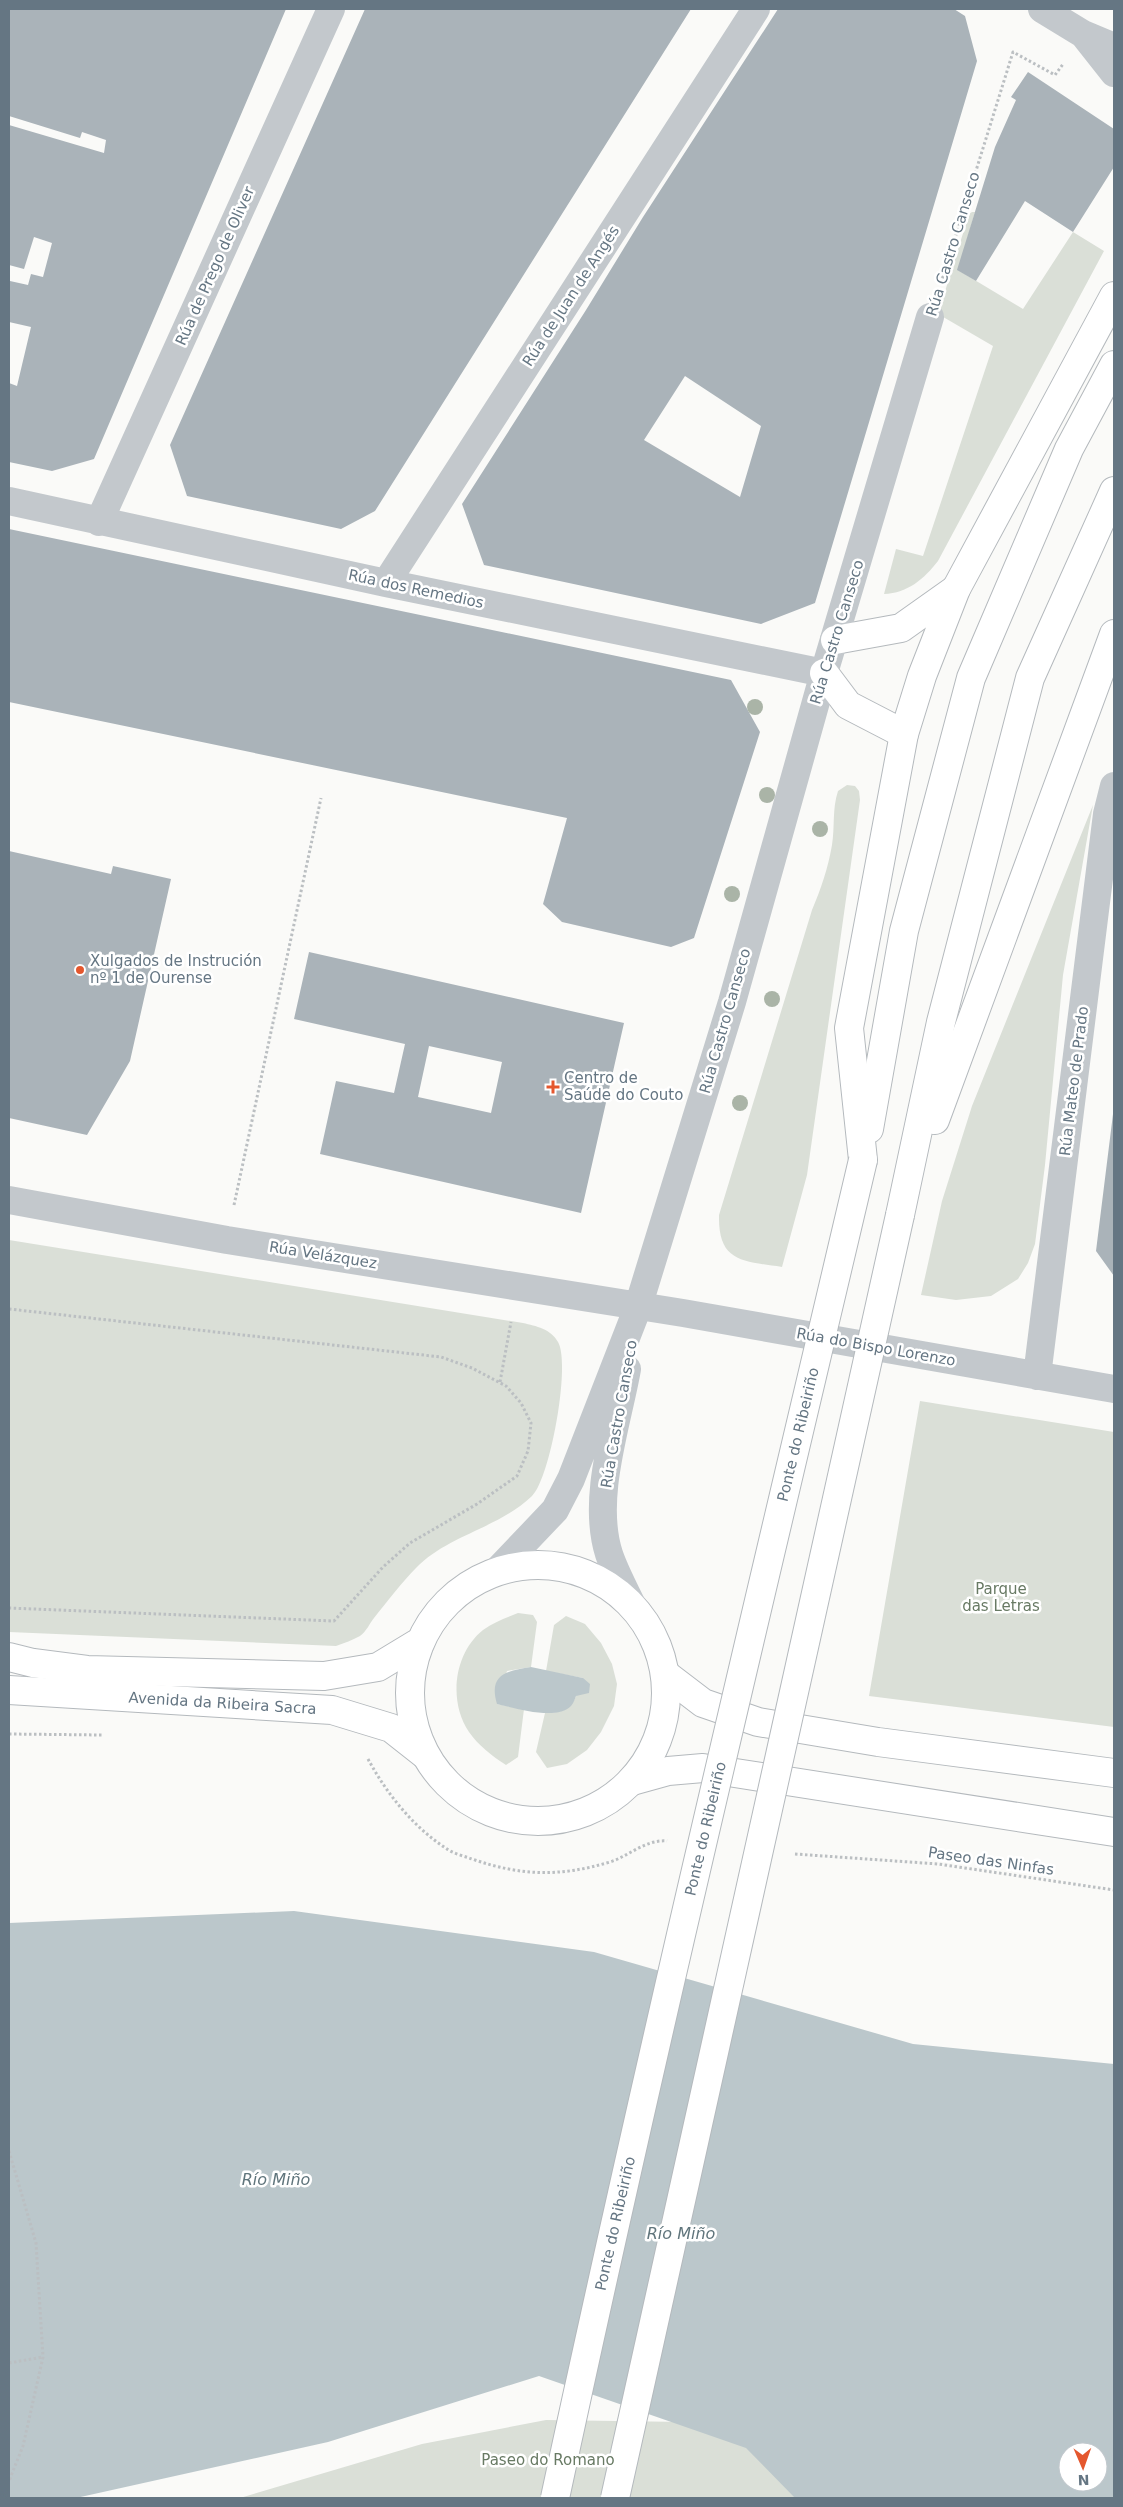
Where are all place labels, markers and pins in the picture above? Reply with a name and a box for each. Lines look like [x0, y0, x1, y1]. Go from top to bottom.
place label: Xulgados de Instrución nº 1 de Ourense [90, 952, 262, 987]
marker: Xulgados de Instrución nº 1 de Ourense [74, 964, 86, 976]
place label: Centro de Saúde do Couto [564, 1069, 683, 1104]
marker: Centro de Saúde do Couto [546, 1080, 560, 1094]

